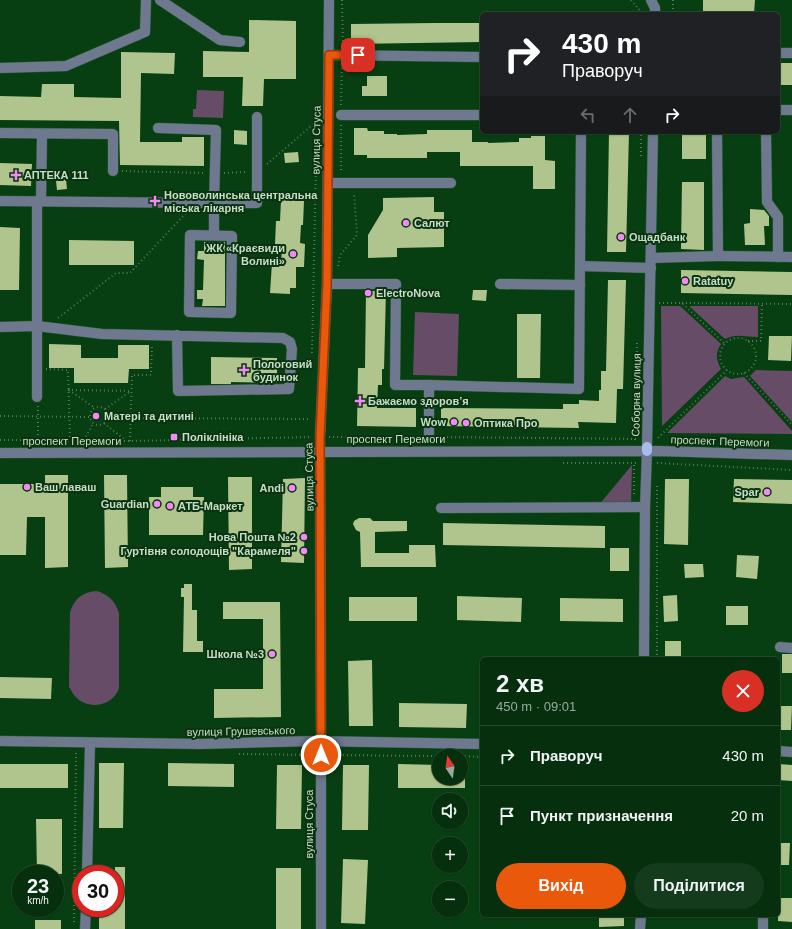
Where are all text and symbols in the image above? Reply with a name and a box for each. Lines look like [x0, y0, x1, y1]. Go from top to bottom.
icon: right [496, 28, 548, 80]
text: 430 m [562, 28, 641, 59]
pin [341, 38, 375, 72]
icon: arrive [347, 44, 369, 66]
text: Праворуч [562, 61, 643, 81]
icon: left [577, 104, 599, 126]
icon: ahead [619, 104, 641, 126]
icon: right [661, 104, 683, 126]
street label: вулиця Стуса [309, 105, 323, 175]
place label: АПТЕКА 111 [24, 169, 89, 181]
marker: АПТЕКА 111 [11, 170, 21, 180]
place label: Нововолинська центральна міська лікарня [164, 189, 318, 214]
marker: Нововолинська центральна міська лікарня [149, 195, 161, 207]
place label: Салют [414, 217, 450, 229]
marker: Салют [401, 218, 411, 228]
place label: Ощадбанк [629, 231, 686, 243]
marker: Ощадбанк [616, 232, 626, 242]
place label: ЖК «Краєвиди Волині» [205, 242, 285, 267]
marker: ЖК «Краєвиди Волині» [288, 249, 298, 259]
place label: Ratatuy [693, 275, 734, 287]
marker: Ratatuy [680, 276, 690, 286]
place label: ElectroNova [376, 287, 441, 299]
marker: ElectroNova [363, 288, 373, 298]
street label: Соборна вулиця [629, 353, 643, 437]
place label: Пологовий будинок [253, 358, 312, 383]
marker: Пологовий будинок [238, 364, 250, 376]
place label: Бажаємо здоровʼя [368, 395, 469, 407]
marker: Бажаємо здоровʼя [355, 396, 365, 406]
place label: Матері та дитині [104, 410, 194, 422]
marker: Матері та дитині [91, 411, 101, 421]
place label: Wow [421, 416, 446, 428]
marker: Wow [449, 417, 459, 427]
place label: Оптика Про [474, 417, 538, 429]
marker: Оптика Про [461, 418, 471, 428]
place label: Поліклініка [182, 431, 244, 443]
marker: Поліклініка [169, 432, 179, 442]
street label: проспект Перемоги [347, 433, 445, 445]
street label: проспект Перемоги [670, 433, 770, 449]
street label: проспект Перемоги [23, 435, 121, 447]
street label: вулиця Стуса [302, 442, 316, 512]
place label: Ваш лаваш [35, 481, 96, 493]
marker: Ваш лаваш [22, 482, 32, 492]
place label: Andi [260, 482, 284, 494]
marker: Andi [287, 483, 297, 493]
place label: Spar [735, 486, 760, 498]
marker: Spar [762, 487, 772, 497]
place label: Guardian [101, 498, 149, 510]
marker: Guardian [152, 499, 162, 509]
place label: АТБ-Маркет [178, 500, 243, 512]
marker: АТБ-Маркет [165, 501, 175, 511]
place label: Нова Пошта №2 [209, 531, 296, 543]
marker: Нова Пошта №2 [299, 532, 309, 542]
place label: Гуртівня солодощів "Карамеля" [121, 545, 296, 557]
marker: Гуртівня солодощів "Карамеля" [299, 546, 309, 556]
place label: Школа №3 [207, 648, 264, 660]
marker: Школа №3 [267, 649, 277, 659]
text: 2 хв [496, 670, 544, 697]
button: close [722, 670, 764, 712]
text: 450 m · 09:01 [496, 699, 576, 714]
street label: вулиця Грушевського [187, 724, 295, 738]
position arrow [300, 734, 342, 776]
icon: right [496, 745, 518, 767]
text: Праворуч [530, 747, 603, 764]
text: 430 m [722, 747, 764, 764]
north arrow [432, 749, 468, 785]
map controls [432, 749, 468, 917]
street label: вулиця Стуса [303, 789, 315, 858]
button: sound [432, 793, 468, 829]
icon: arrive [496, 805, 518, 827]
text: Пункт призначення [530, 807, 673, 824]
text: 20 m [731, 807, 764, 824]
button: + [432, 837, 468, 873]
button: Вихід [496, 863, 626, 909]
button: Поділитися [634, 863, 764, 909]
speed limit sign: 30 [72, 865, 124, 917]
text: 23 [27, 875, 49, 897]
button: − [432, 881, 468, 917]
text: km/h [27, 895, 49, 906]

